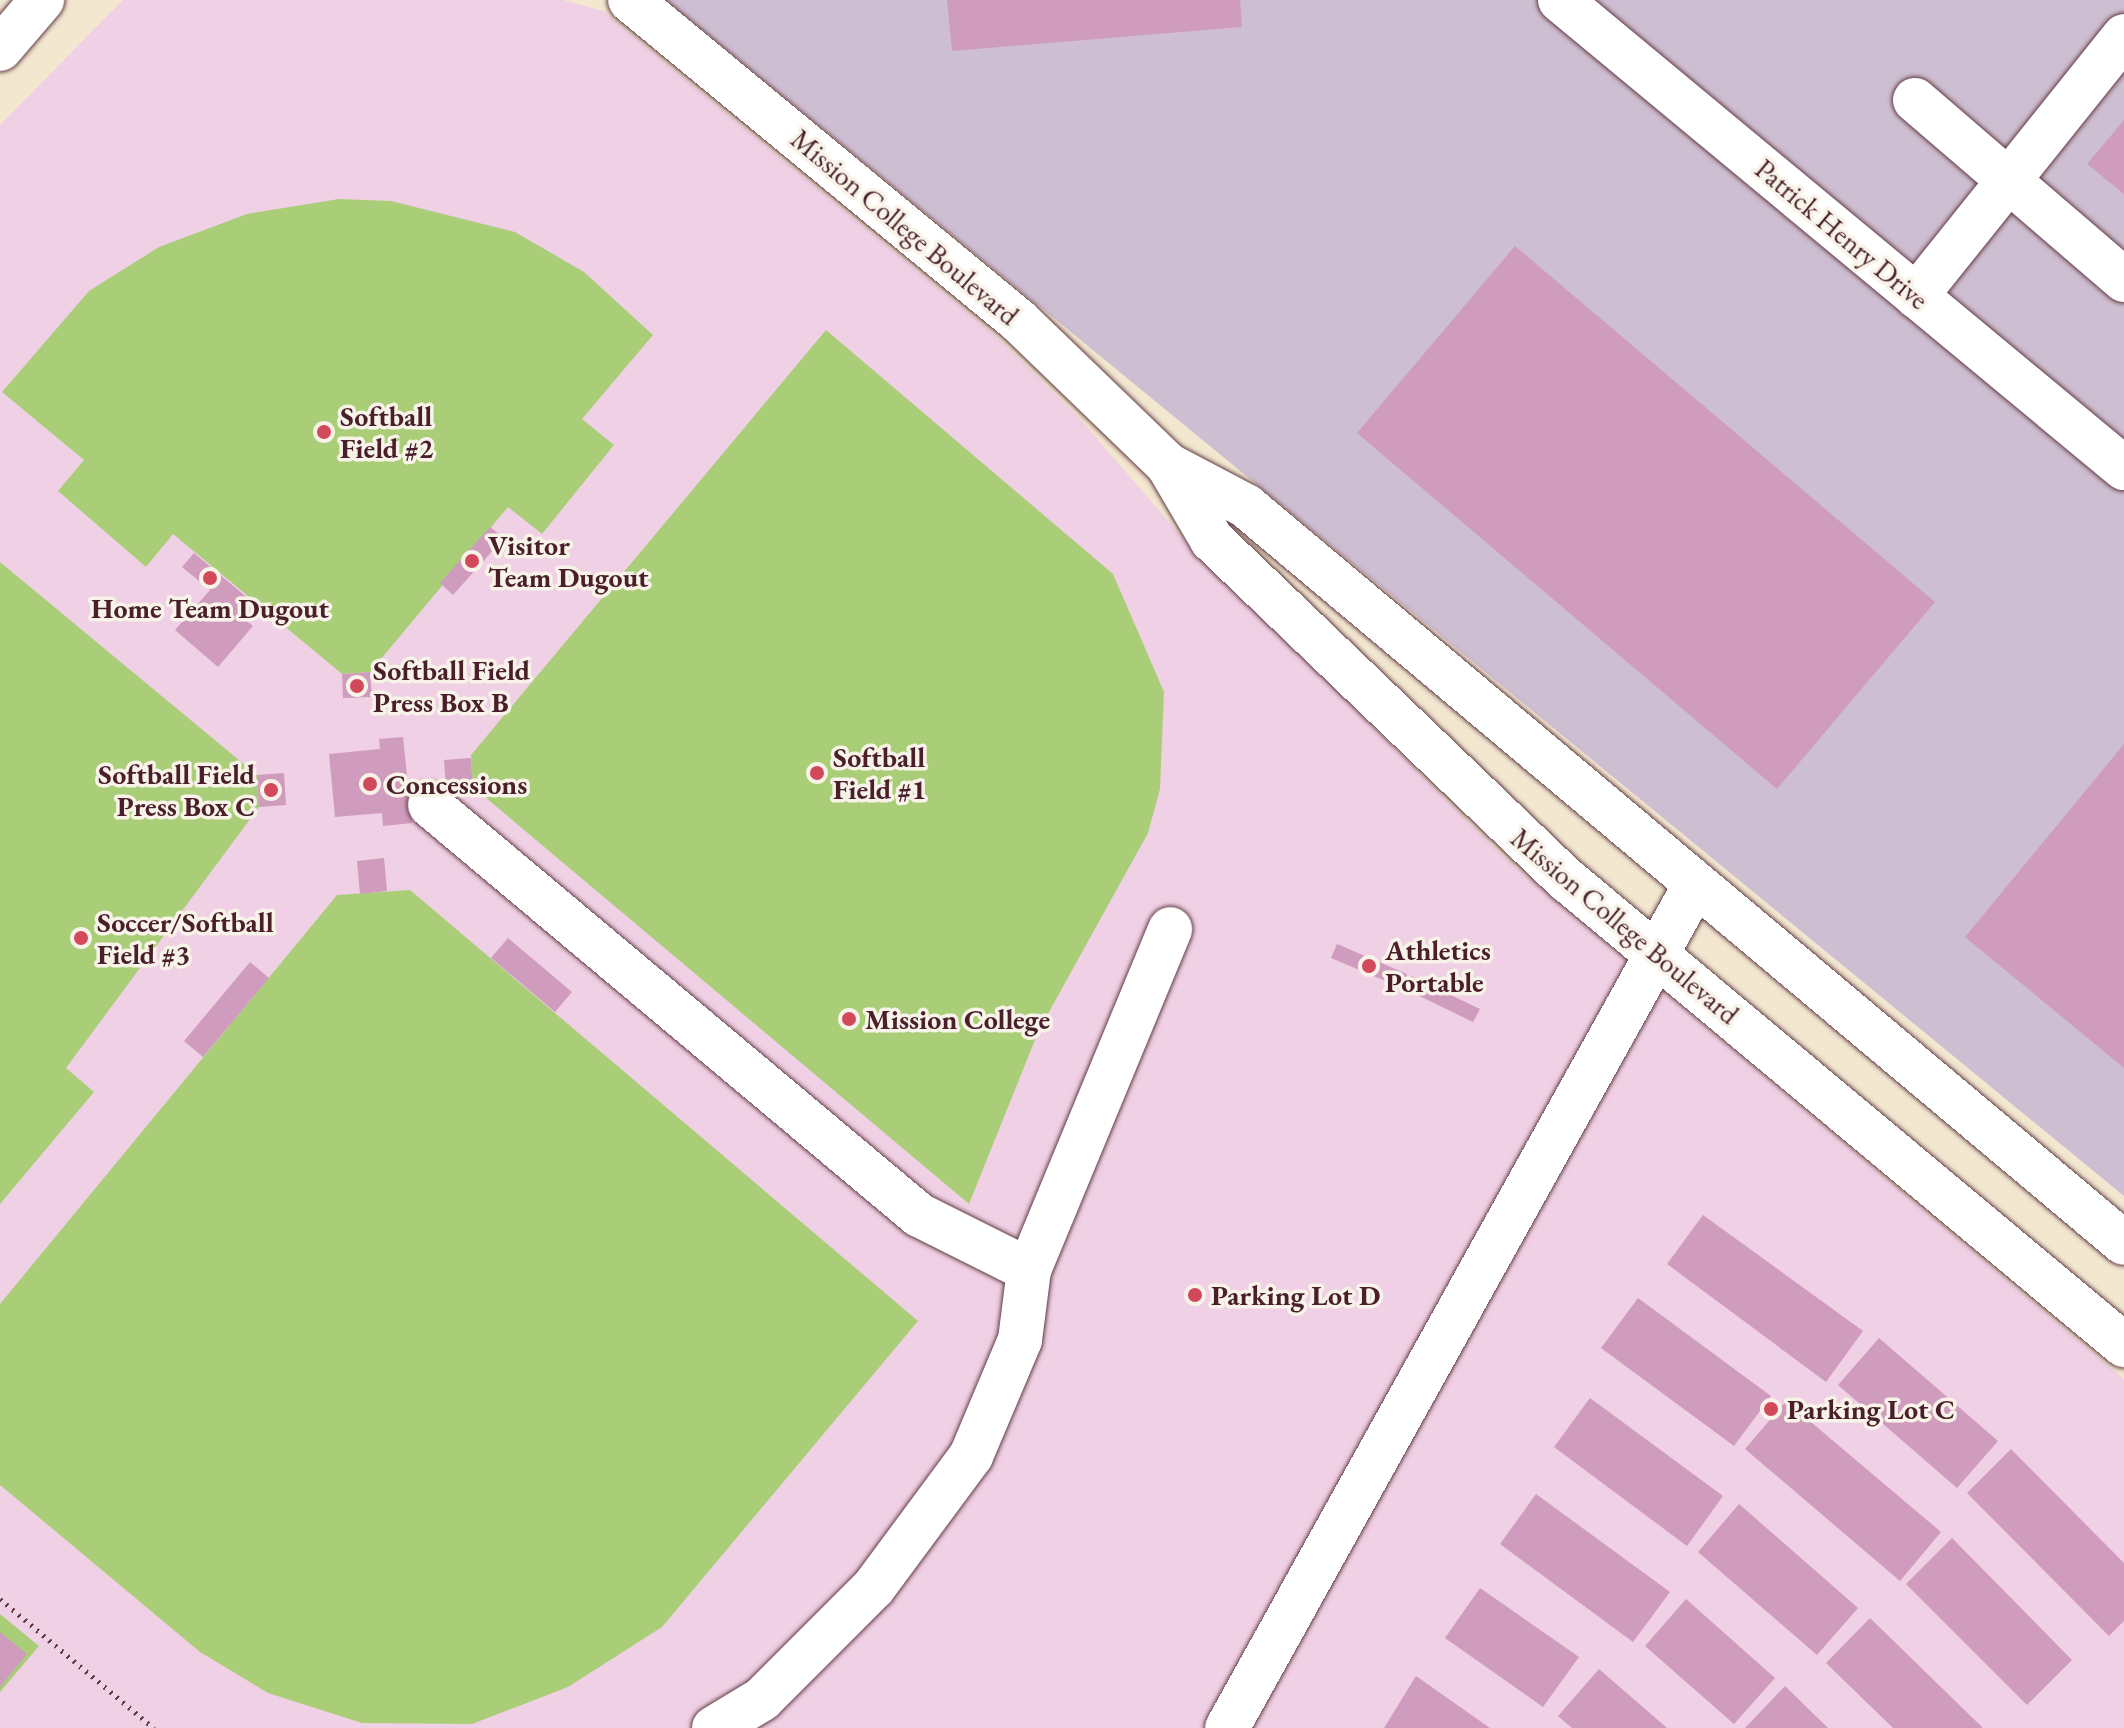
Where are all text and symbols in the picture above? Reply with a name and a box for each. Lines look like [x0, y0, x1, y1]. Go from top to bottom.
street label: Mission College Boulevard [784, 122, 1026, 332]
street label: Patrick Henry Drive [1749, 152, 1935, 316]
place label: Softball Field #2 [340, 399, 433, 465]
marker: Softball Field #2 [315, 423, 333, 441]
place label: Visitor Team Dugout [488, 528, 649, 594]
marker: Visitor Team Dugout [463, 552, 481, 570]
marker: Home Team Dugout [201, 569, 219, 587]
place label: Home Team Dugout [91, 591, 329, 625]
place label: Softball Field Press Box B [373, 653, 530, 719]
marker: Softball Field Press Box B [348, 677, 366, 695]
place label: Softball Field #1 [833, 740, 926, 806]
place label: Softball Field Press Box C [98, 757, 255, 823]
marker: Softball Field #1 [808, 764, 826, 782]
place label: Concessions [386, 767, 527, 801]
marker: Concessions [361, 775, 379, 793]
marker: Softball Field Press Box C [262, 781, 280, 799]
street label: Mission College Boulevard [1504, 821, 1746, 1031]
place label: Soccer/Softball Field #3 [97, 905, 274, 971]
marker: Soccer/Softball Field #3 [72, 929, 90, 947]
place label: Athletics Portable [1385, 933, 1491, 999]
marker: Athletics Portable [1360, 957, 1378, 975]
place label: Mission College [865, 1002, 1050, 1036]
marker: Mission College [840, 1010, 858, 1028]
place label: Parking Lot D [1211, 1278, 1380, 1312]
marker: Parking Lot D [1186, 1286, 1204, 1304]
place label: Parking Lot C [1787, 1392, 1955, 1426]
marker: Parking Lot C [1762, 1400, 1780, 1418]

